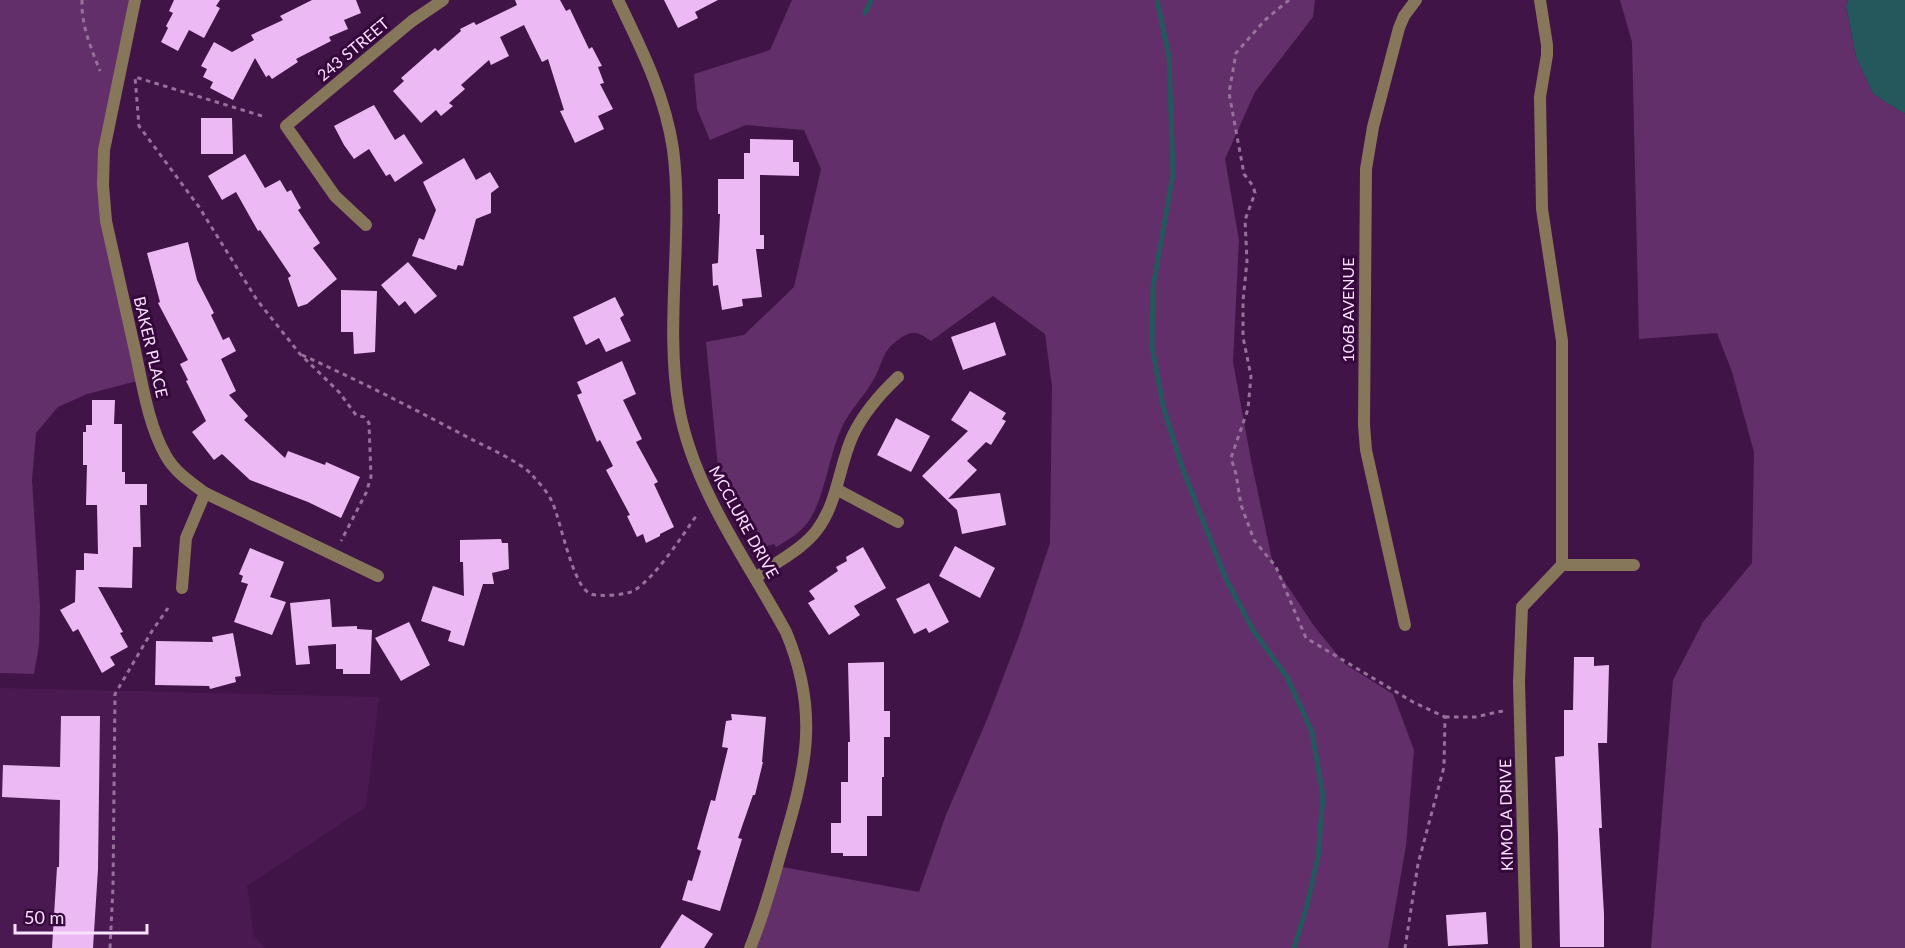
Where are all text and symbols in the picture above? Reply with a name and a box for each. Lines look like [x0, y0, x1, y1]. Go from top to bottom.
street label: 243 STREET [313, 13, 393, 84]
street label: 106B AVENUE [1338, 257, 1357, 363]
street label: BAKER PLACE [131, 294, 172, 399]
street label: MCCLURE DRIVE [706, 462, 783, 581]
street label: KIMOLA DRIVE [1495, 759, 1516, 871]
scale bar [15, 897, 147, 935]
text: 50 m [24, 906, 64, 928]

